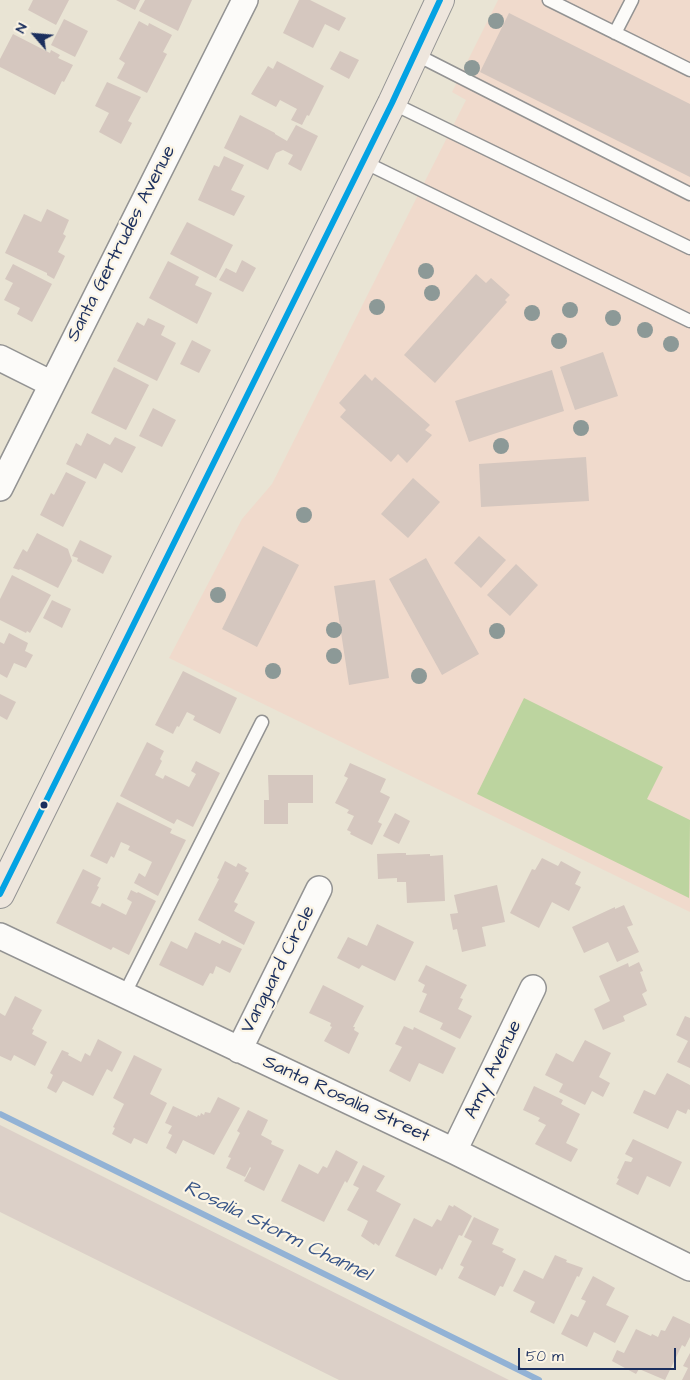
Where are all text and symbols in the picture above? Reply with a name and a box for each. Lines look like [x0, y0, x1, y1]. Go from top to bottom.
north arrow [10, 10, 60, 60]
text: N [11, 20, 33, 37]
street label: Santa Gertrudes Avenue [63, 142, 181, 346]
unlabelled marker [39, 800, 49, 810]
street label: Vanguard Circle [237, 902, 321, 1038]
street label: Amy Avenue [460, 1017, 528, 1123]
street label: Santa Rosalia Street [259, 1051, 433, 1149]
water label: Rosalia Storm Channel [180, 1176, 374, 1288]
scale bar [520, 1338, 678, 1370]
text: 50 m [526, 1346, 564, 1367]

